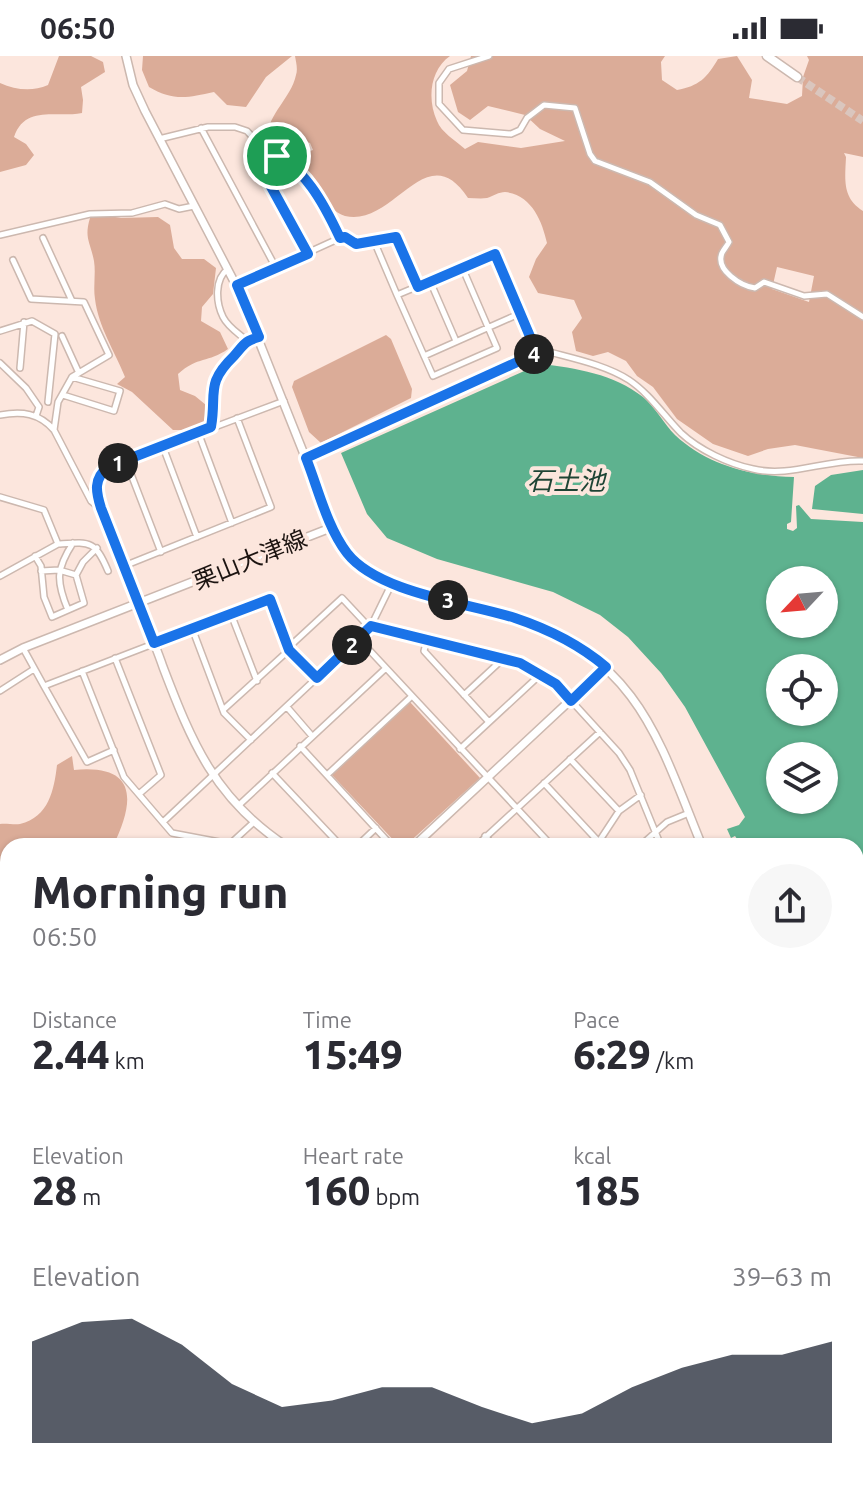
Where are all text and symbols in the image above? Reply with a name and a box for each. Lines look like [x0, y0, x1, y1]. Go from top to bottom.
text: 06:50 [40, 11, 115, 45]
pin [243, 122, 311, 190]
icon: arrive [255, 134, 299, 178]
pin: 4 [514, 334, 554, 374]
text: 4 [528, 341, 540, 366]
pin: 1 [98, 443, 138, 483]
text: 1 [112, 450, 124, 475]
water label: 石土池 [527, 466, 608, 495]
street label: 栗山大津線 [189, 525, 311, 595]
north arrow [766, 566, 838, 638]
map controls [766, 566, 838, 814]
pin: 3 [428, 580, 468, 620]
text: 3 [442, 587, 454, 612]
pin: 2 [332, 625, 372, 665]
text: 2 [346, 632, 358, 657]
button: locate [766, 654, 838, 726]
button: layers [766, 742, 838, 814]
button: share [748, 864, 832, 948]
text: Morning run [32, 867, 288, 916]
text: 06:50 [32, 922, 97, 951]
text: Distance [32, 1007, 117, 1032]
text: Time [303, 1007, 352, 1032]
text: Pace [573, 1007, 620, 1032]
text: 2.44 [32, 1032, 110, 1077]
text: 15:49 [303, 1032, 403, 1077]
text: 6:29 [573, 1032, 651, 1077]
text: km [110, 1048, 145, 1073]
text: /km [651, 1048, 694, 1073]
text: Elevation [32, 1143, 124, 1168]
text: Heart rate [303, 1143, 404, 1168]
text: kcal [573, 1143, 611, 1168]
text: 28 [32, 1168, 77, 1213]
text: 160 [303, 1168, 370, 1213]
text: 185 [573, 1168, 641, 1213]
text: m [77, 1184, 101, 1209]
text: bpm [370, 1184, 420, 1209]
text: Elevation [32, 1262, 140, 1291]
text: 39–63 m [732, 1262, 832, 1291]

